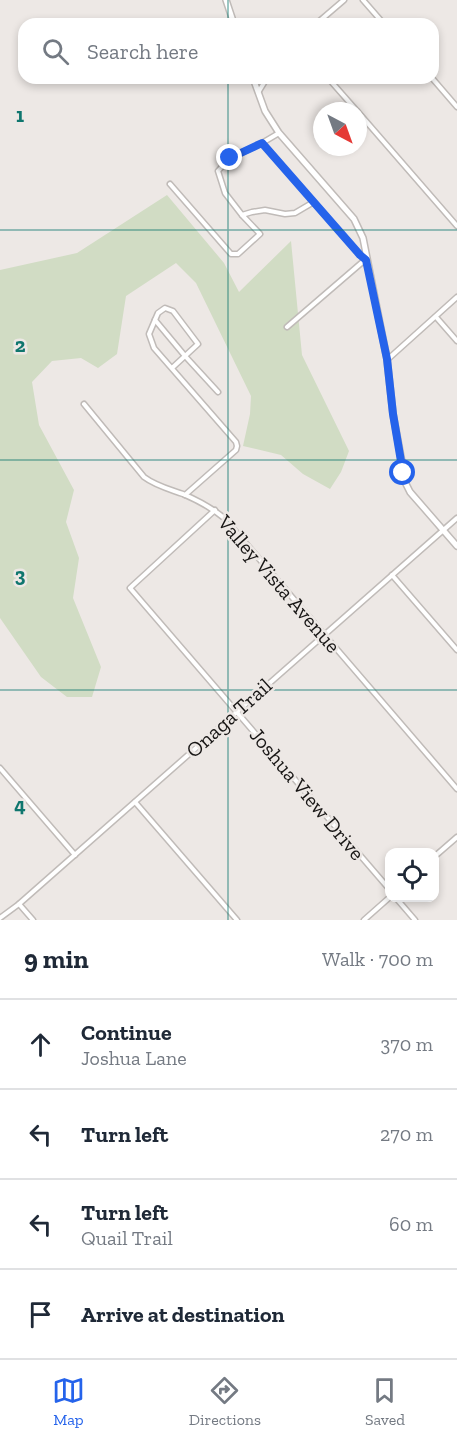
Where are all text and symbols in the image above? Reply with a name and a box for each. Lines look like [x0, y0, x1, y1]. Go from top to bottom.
search box [18, 18, 439, 84]
icon: search [39, 35, 72, 68]
text: Search here [87, 38, 198, 65]
north arrow [313, 102, 367, 156]
text: 1 [16, 103, 24, 127]
route end [216, 144, 242, 170]
text: 2 [15, 333, 26, 357]
route start [389, 459, 415, 485]
street label: Valley Vista Avenue [212, 509, 346, 658]
text: 3 [15, 563, 26, 587]
street label: Onaga Trail [181, 672, 277, 763]
street label: Joshua View Drive [245, 722, 370, 865]
text: 4 [14, 793, 26, 817]
map controls [385, 848, 439, 902]
button: locate [385, 848, 439, 902]
text: 9 min [24, 943, 89, 975]
text: Walk · 700 m [322, 947, 433, 971]
text: Continue [81, 1019, 172, 1046]
icon: ahead [24, 1028, 57, 1061]
text: 370 m [380, 1032, 433, 1056]
text: Joshua Lane [81, 1046, 187, 1070]
icon: left [24, 1118, 57, 1151]
text: Turn left [81, 1121, 168, 1148]
text: 270 m [380, 1122, 433, 1146]
text: Turn left [81, 1199, 168, 1226]
icon: left [24, 1208, 57, 1241]
text: 60 m [389, 1212, 433, 1236]
text: Quail Trail [81, 1226, 173, 1250]
icon: arrive [24, 1298, 57, 1331]
text: Arrive at destination [81, 1301, 284, 1328]
tab: Map [52, 1374, 85, 1429]
tab: Directions [189, 1374, 261, 1429]
tab: Saved [365, 1374, 405, 1429]

